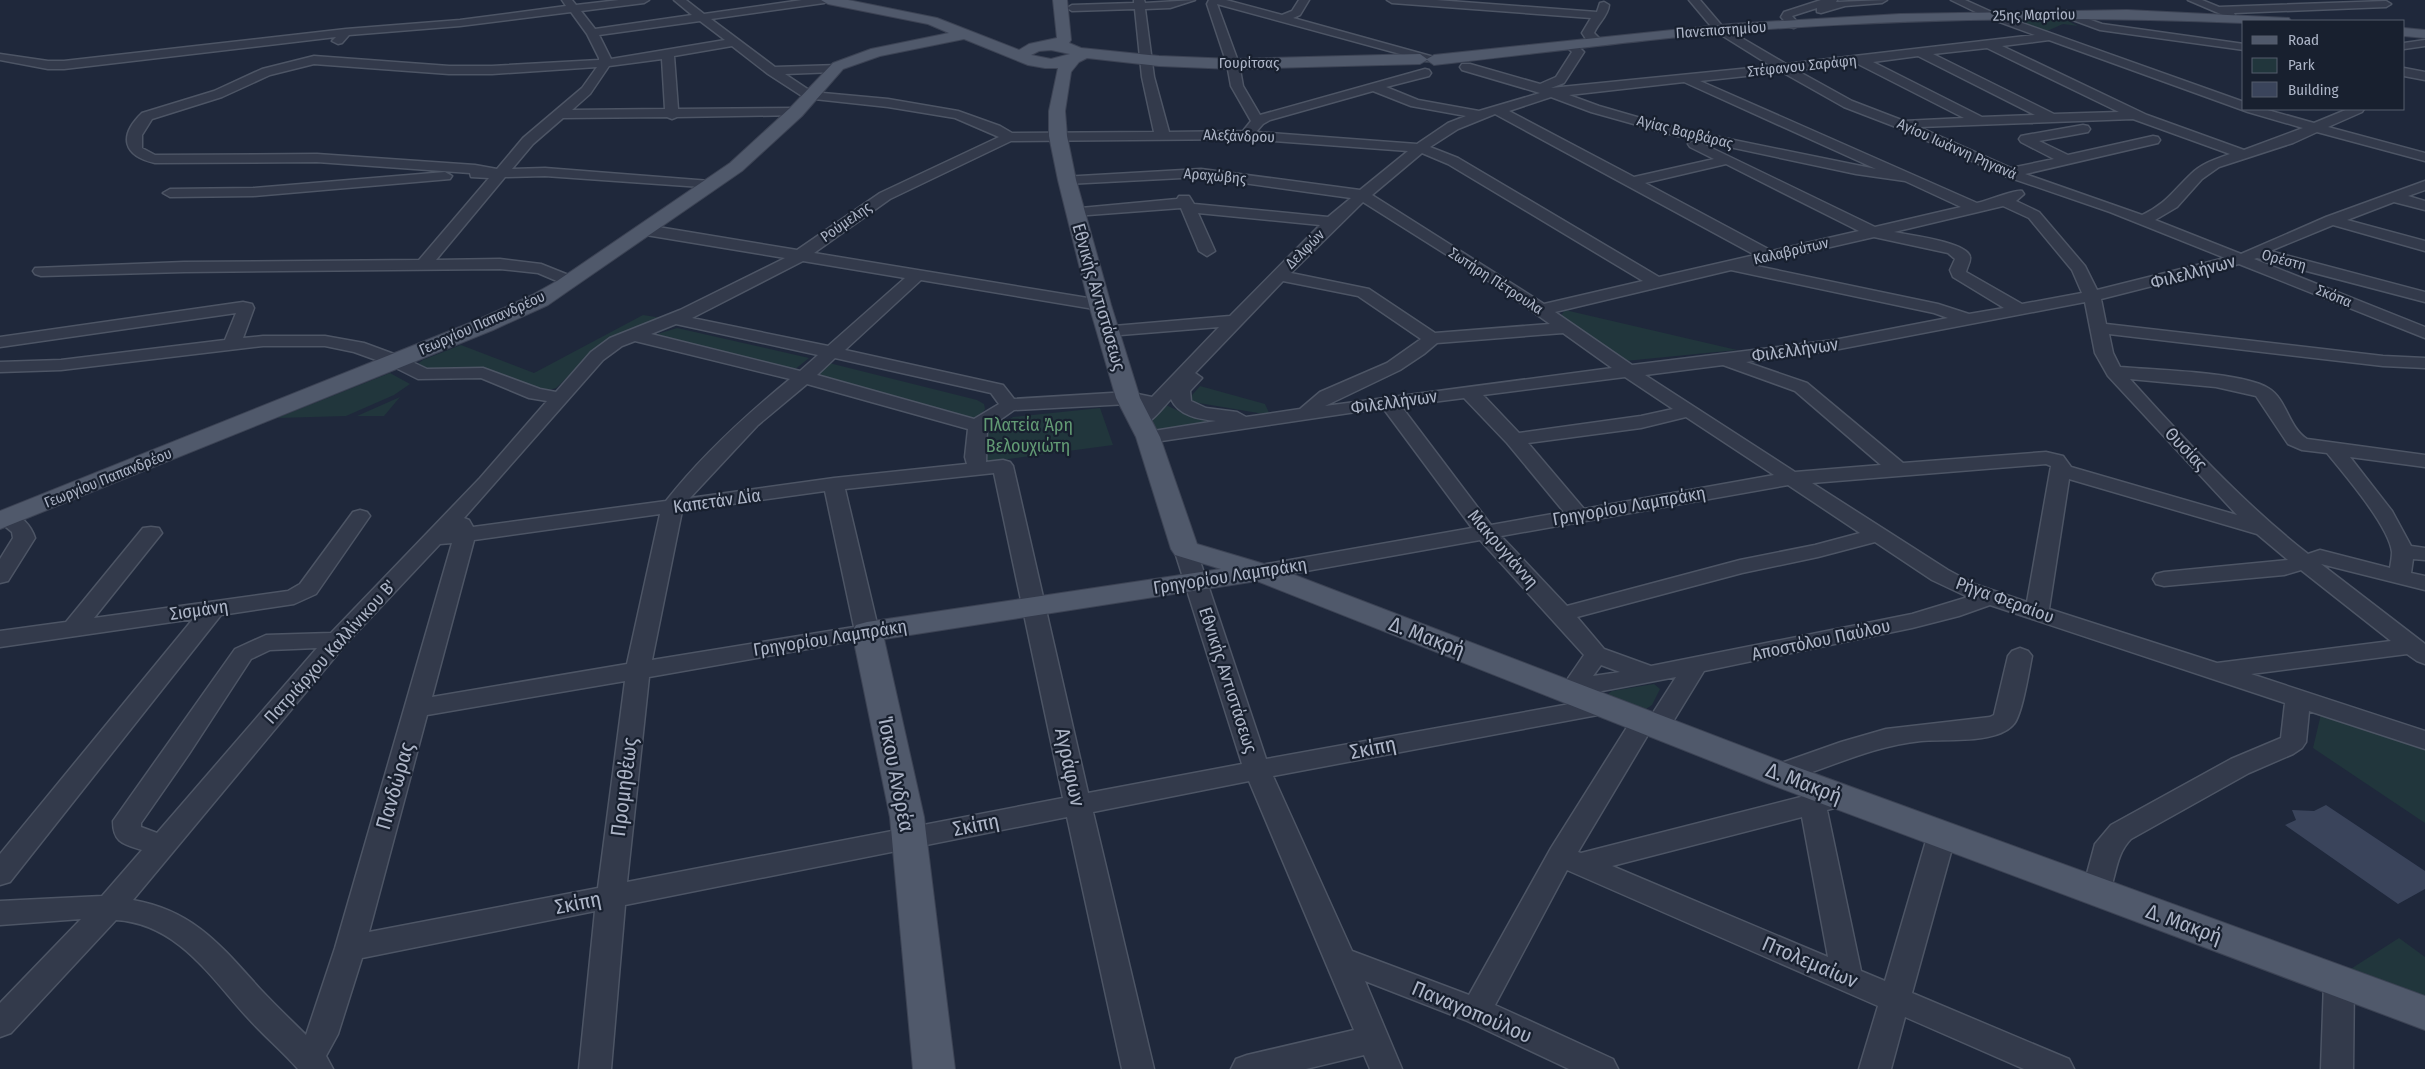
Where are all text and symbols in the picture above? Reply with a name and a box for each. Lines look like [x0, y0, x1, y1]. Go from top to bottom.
street label: 25ης Μαρτίου [1992, 5, 2076, 25]
street label: Πανεπιστημίου [1675, 18, 1767, 42]
legend [2242, 20, 2405, 110]
text: Road [2288, 31, 2319, 49]
street label: Στέφανου Σαράφη [1747, 51, 1857, 81]
street label: Γουρίτσας [1219, 54, 1280, 72]
text: Park [2288, 56, 2315, 74]
text: Building [2288, 81, 2339, 99]
street label: Αγίας Βαρβάρας [1635, 111, 1736, 153]
street label: Αγίου Ιωάννη Ρηγανά [1894, 115, 2020, 183]
street label: Αλεξάνδρου [1203, 126, 1275, 146]
street label: Αραχώβης [1183, 164, 1248, 188]
street label: Ρούμελης [817, 198, 876, 246]
street label: Εθνικής Αντιστάσεως [1067, 221, 1131, 373]
street label: Δελφών [1282, 225, 1329, 272]
street label: Καλαβρύτων [1752, 234, 1831, 268]
street label: Σωτήρη Πέτρουλα [1445, 244, 1547, 318]
street label: Ορέστη [2260, 245, 2308, 275]
street label: Φιλελλήνων [2148, 250, 2238, 294]
street label: Σκόπα [2313, 281, 2355, 311]
street label: Γεωργίου Παπανδρέου [416, 287, 548, 359]
street label: Φιλελλήνων [1750, 333, 1840, 367]
street label: Φιλελλήνων [1349, 385, 1439, 419]
park label: Πλατεία Άρη Βελουχιώτη [983, 414, 1073, 457]
street label: Θυσίας [2160, 423, 2212, 476]
street label: Γεωργίου Παπανδρέου [42, 444, 174, 512]
street label: Γρηγορίου Λαμπράκη [1551, 482, 1707, 530]
street label: Καπετάν Δία [672, 484, 762, 518]
street label: Μακρυγιάννη [1463, 505, 1543, 593]
street label: Γρηγορίου Λαμπράκη [1152, 553, 1308, 599]
street label: Ρήγα Φεραίου [1953, 572, 2057, 628]
street label: Πατριάρχου Καλλίνικου B' [259, 575, 401, 729]
street label: Σισμάνη [168, 595, 230, 625]
street label: Εθνικής Αντιστάσεως [1194, 604, 1262, 756]
street label: Δ. Μακρή [1385, 611, 1469, 663]
street label: Γρηγορίου Λαμπράκη [752, 615, 908, 661]
street label: Αποστόλου Παύλου [1750, 615, 1892, 665]
street label: Ίσκου Ανδρέα [872, 714, 920, 834]
street label: Αγράφων [1049, 725, 1091, 809]
street label: Σκίπη [1348, 731, 1398, 765]
street label: Προμηθέως [605, 736, 643, 838]
street label: Πανδώρας [370, 739, 420, 833]
street label: Δ. Μακρή [1762, 757, 1846, 809]
street label: Σκίπη [951, 808, 1001, 842]
street label: Σκίπη [553, 886, 603, 920]
street label: Δ. Μακρή [2142, 898, 2226, 950]
street label: Πτολεμαίων [1758, 930, 1862, 994]
street label: Παναγοπούλου [1408, 975, 1536, 1049]

